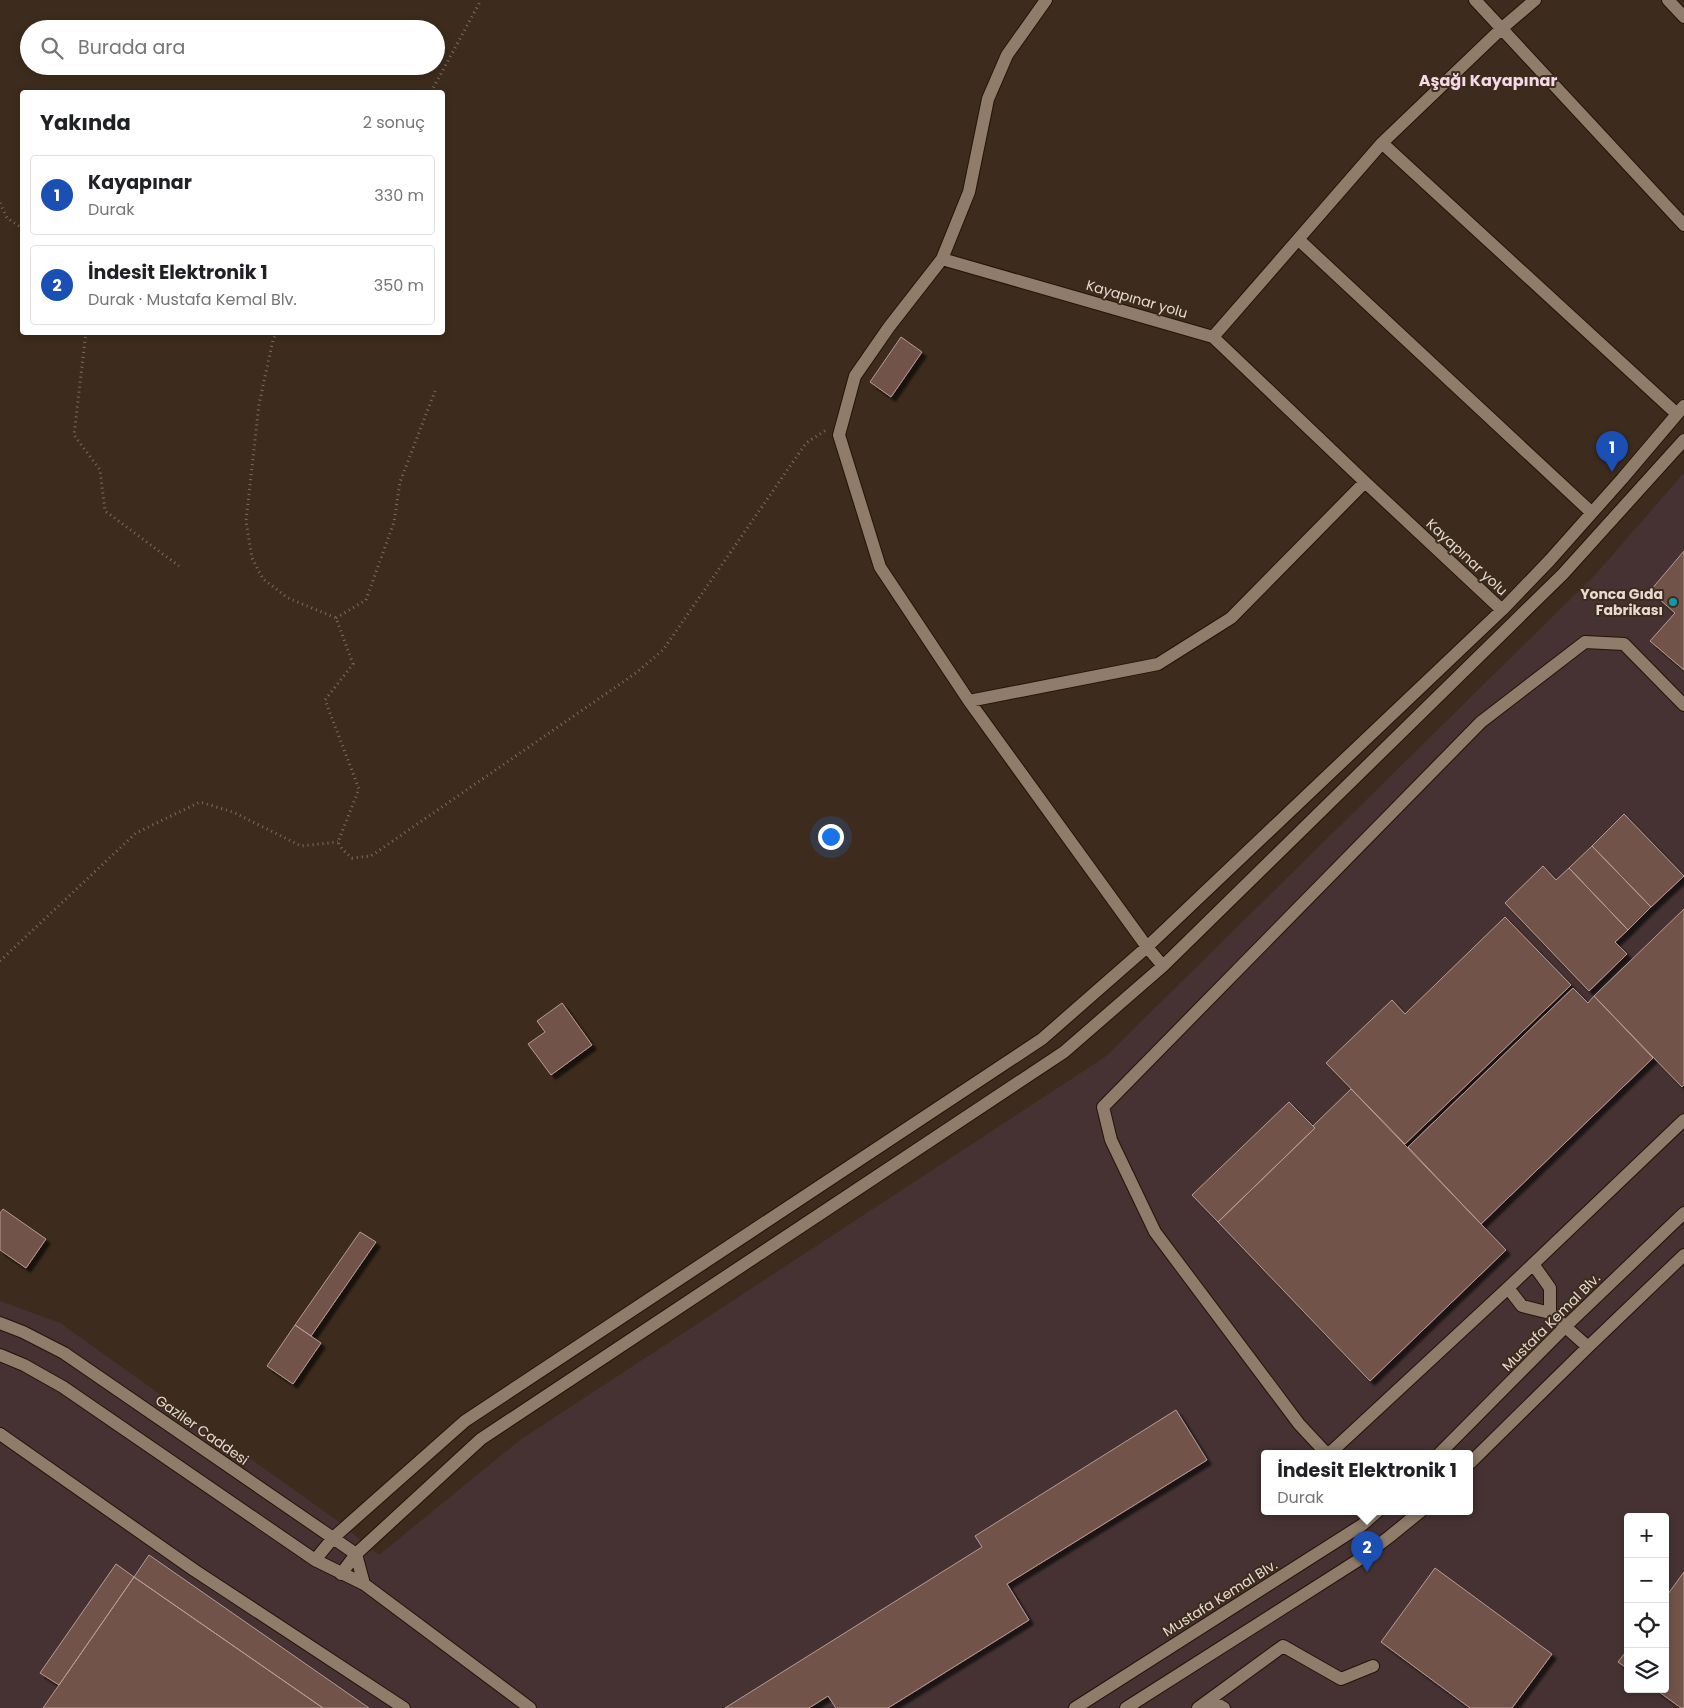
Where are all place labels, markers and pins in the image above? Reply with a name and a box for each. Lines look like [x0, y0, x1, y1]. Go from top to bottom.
pin: 1 [1596, 431, 1628, 472]
place label: Yonca Gıda Fabrikası [1580, 584, 1663, 620]
marker: Yonca Gıda Fabrikası [1667, 596, 1679, 608]
pin: 2 [1351, 1531, 1383, 1572]

